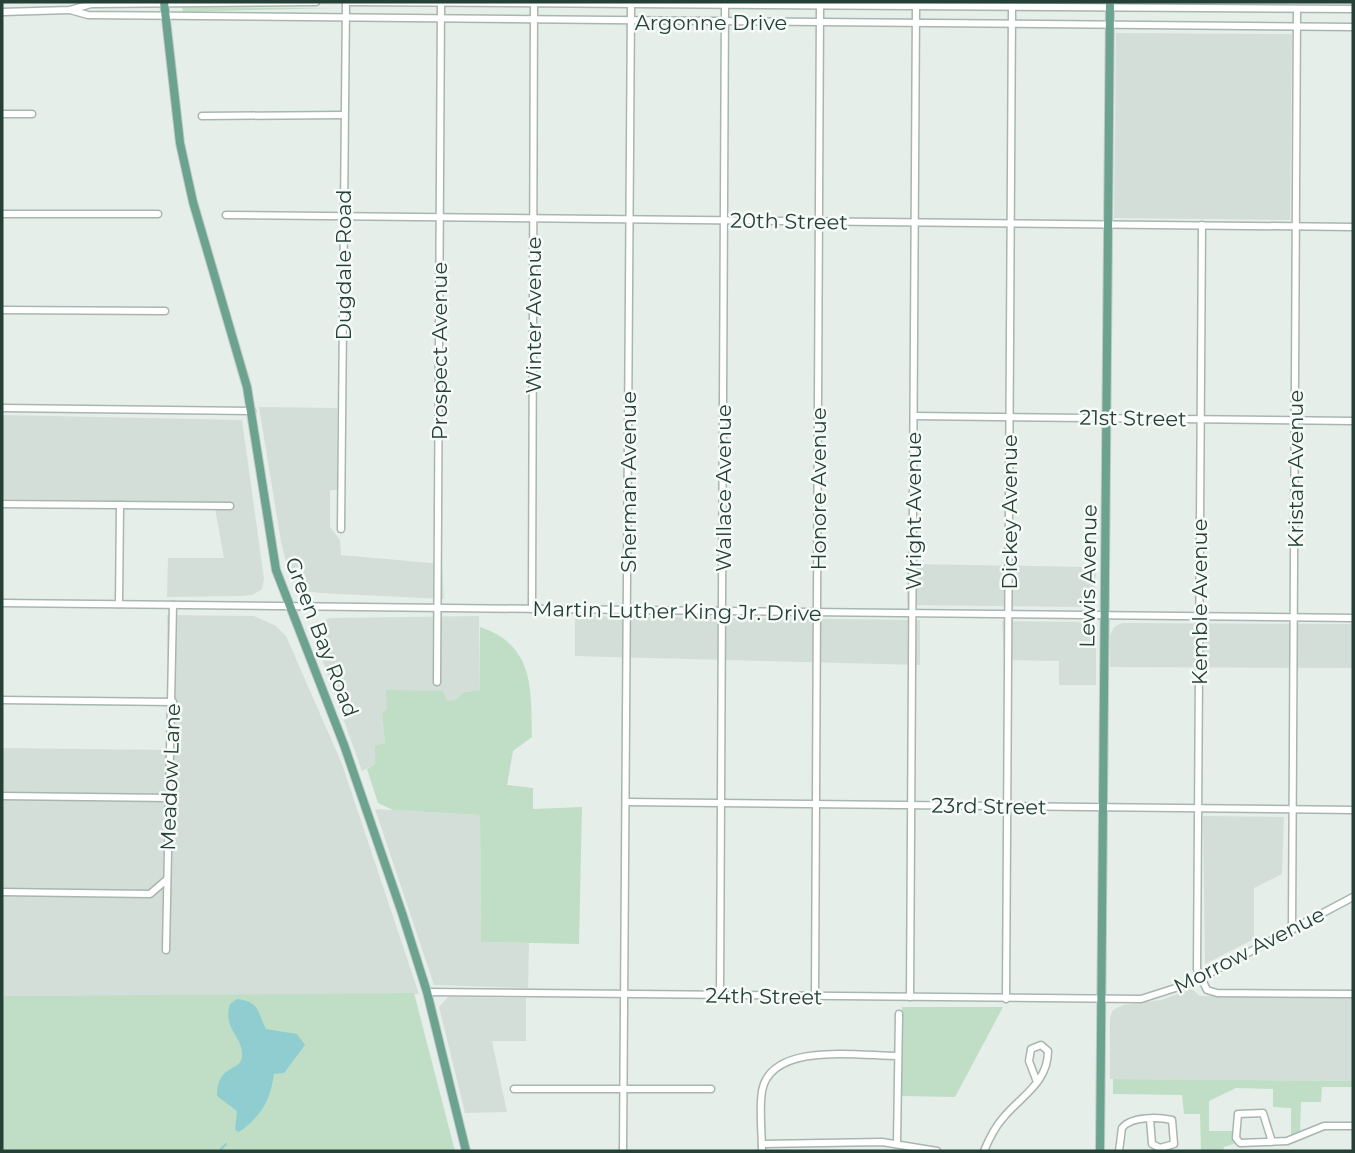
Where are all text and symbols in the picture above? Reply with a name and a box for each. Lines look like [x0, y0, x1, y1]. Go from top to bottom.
street label: Argonne Drive [635, 10, 787, 35]
street label: Dugdale Road [331, 189, 356, 341]
street label: 20th Street [730, 207, 848, 235]
street label: Winter Avenue [521, 237, 546, 393]
street label: Prospect Avenue [427, 262, 452, 440]
street label: Kristan Avenue [1283, 390, 1308, 548]
street label: Sherman Avenue [616, 391, 641, 573]
street label: Wallace Avenue [711, 404, 736, 572]
street label: 21st Street [1079, 405, 1187, 431]
street label: Honore Avenue [806, 407, 831, 571]
street label: Wright Avenue [901, 432, 926, 590]
street label: Dickey Avenue [997, 434, 1022, 590]
street label: Lewis Avenue [1074, 504, 1102, 648]
street label: Kemble Avenue [1187, 519, 1212, 685]
street label: Green Bay Road [280, 554, 364, 720]
street label: Martin Luther King Jr. Drive [532, 596, 822, 626]
street label: Meadow Lane [155, 703, 185, 851]
street label: 23rd Street [931, 792, 1047, 820]
street label: Morrow Avenue [1170, 901, 1328, 999]
street label: 24th Street [705, 982, 823, 1010]

